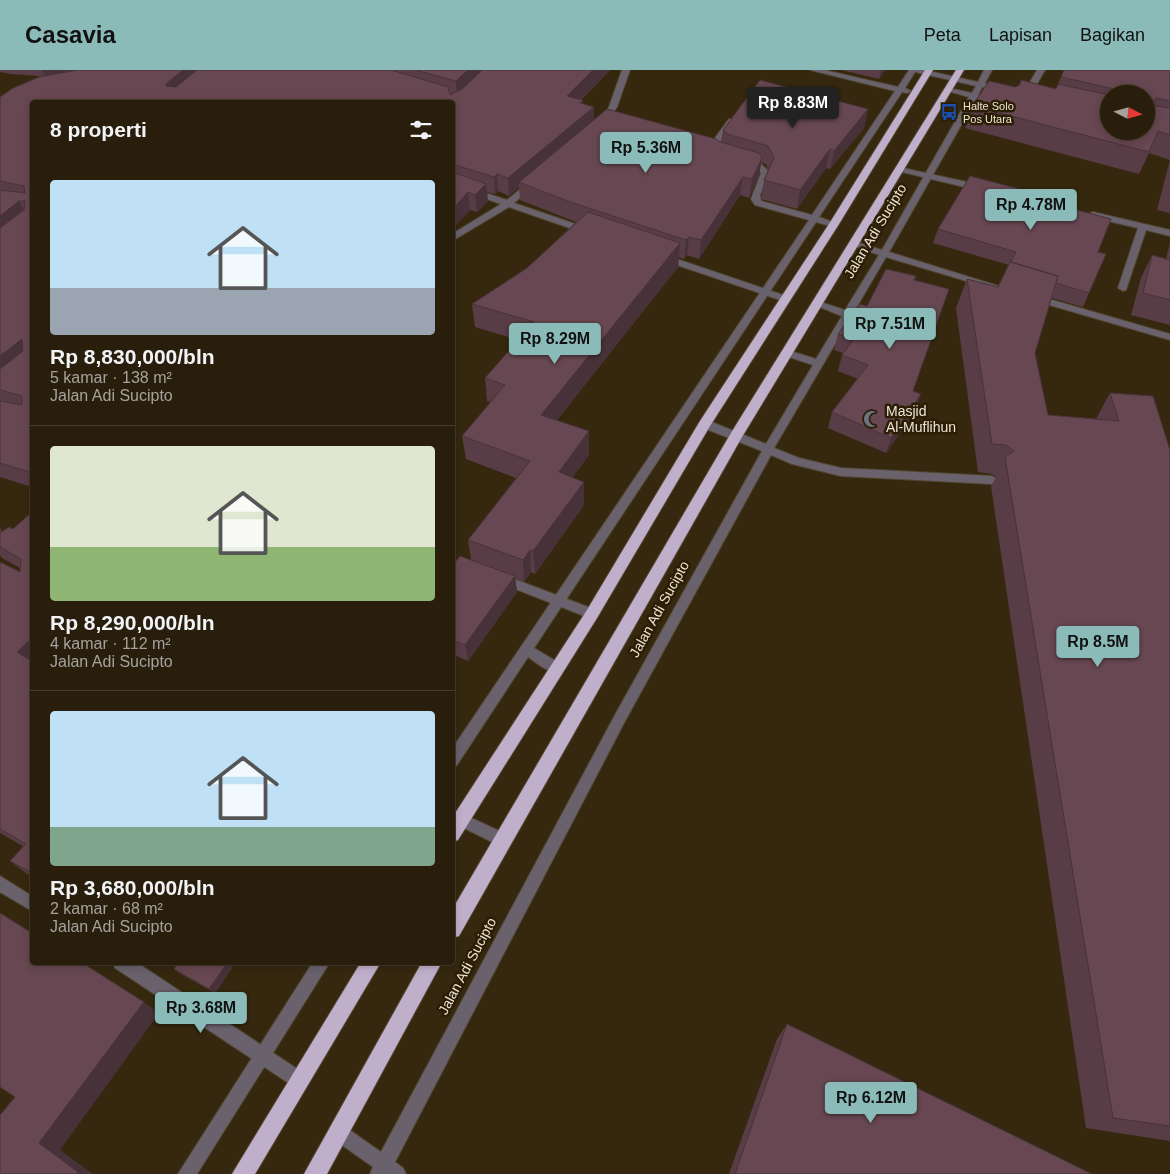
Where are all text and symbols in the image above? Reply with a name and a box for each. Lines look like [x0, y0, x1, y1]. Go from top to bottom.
text: Casavia [25, 21, 116, 48]
text: Peta [924, 25, 961, 45]
text: Lapisan [989, 25, 1052, 45]
text: Bagikan [1080, 25, 1145, 45]
north arrow [1100, 85, 1155, 140]
map controls [1100, 85, 1155, 140]
pin: Rp 8.83M [741, 87, 845, 129]
text: Rp 8.83M [758, 94, 828, 111]
place label: Halte Solo Pos Utara [963, 100, 1014, 125]
bus stop icon: Halte Solo Pos Utara [939, 102, 959, 122]
icon: filters [407, 116, 435, 144]
text: 8 properti [50, 118, 147, 141]
pin: Rp 5.36M [594, 132, 698, 174]
text: Rp 5.36M [611, 139, 681, 156]
street label: Jalan Adi Sucipto [840, 181, 910, 281]
pin: Rp 4.78M [979, 189, 1083, 231]
text: Rp 4.78M [996, 196, 1066, 213]
icon: home [198, 213, 288, 303]
pin: Rp 7.51M [838, 308, 942, 350]
text: Rp 7.51M [855, 315, 925, 332]
pin: Rp 8.29M [503, 322, 607, 365]
text: Rp 8.29M [520, 330, 590, 347]
text: Rp 8,830,000/bln [50, 345, 215, 368]
text: 5 kamar · 138 m² [50, 369, 172, 386]
text: Jalan Adi Sucipto [50, 387, 173, 404]
place label: Masjid Al-Muflihun [886, 403, 956, 435]
mosque icon: Masjid Al-Muflihun [862, 409, 882, 429]
icon: home [198, 478, 288, 568]
street label: Jalan Adi Sucipto [626, 558, 692, 660]
text: Rp 8,290,000/bln [50, 611, 215, 634]
pin: Rp 8.5M [1052, 626, 1144, 668]
text: Rp 8.5M [1067, 633, 1129, 650]
text: 4 kamar · 112 m² [50, 635, 171, 652]
text: Jalan Adi Sucipto [50, 653, 173, 670]
icon: home [198, 743, 288, 833]
text: Rp 3,680,000/bln [50, 876, 215, 899]
text: 2 kamar · 68 m² [50, 900, 163, 917]
street label: Jalan Adi Sucipto [435, 915, 499, 1017]
text: Jalan Adi Sucipto [50, 918, 173, 935]
pin: Rp 3.68M [149, 992, 253, 1034]
text: Rp 3.68M [166, 999, 236, 1016]
pin: Rp 6.12M [819, 1082, 923, 1124]
text: Rp 6.12M [836, 1089, 906, 1106]

